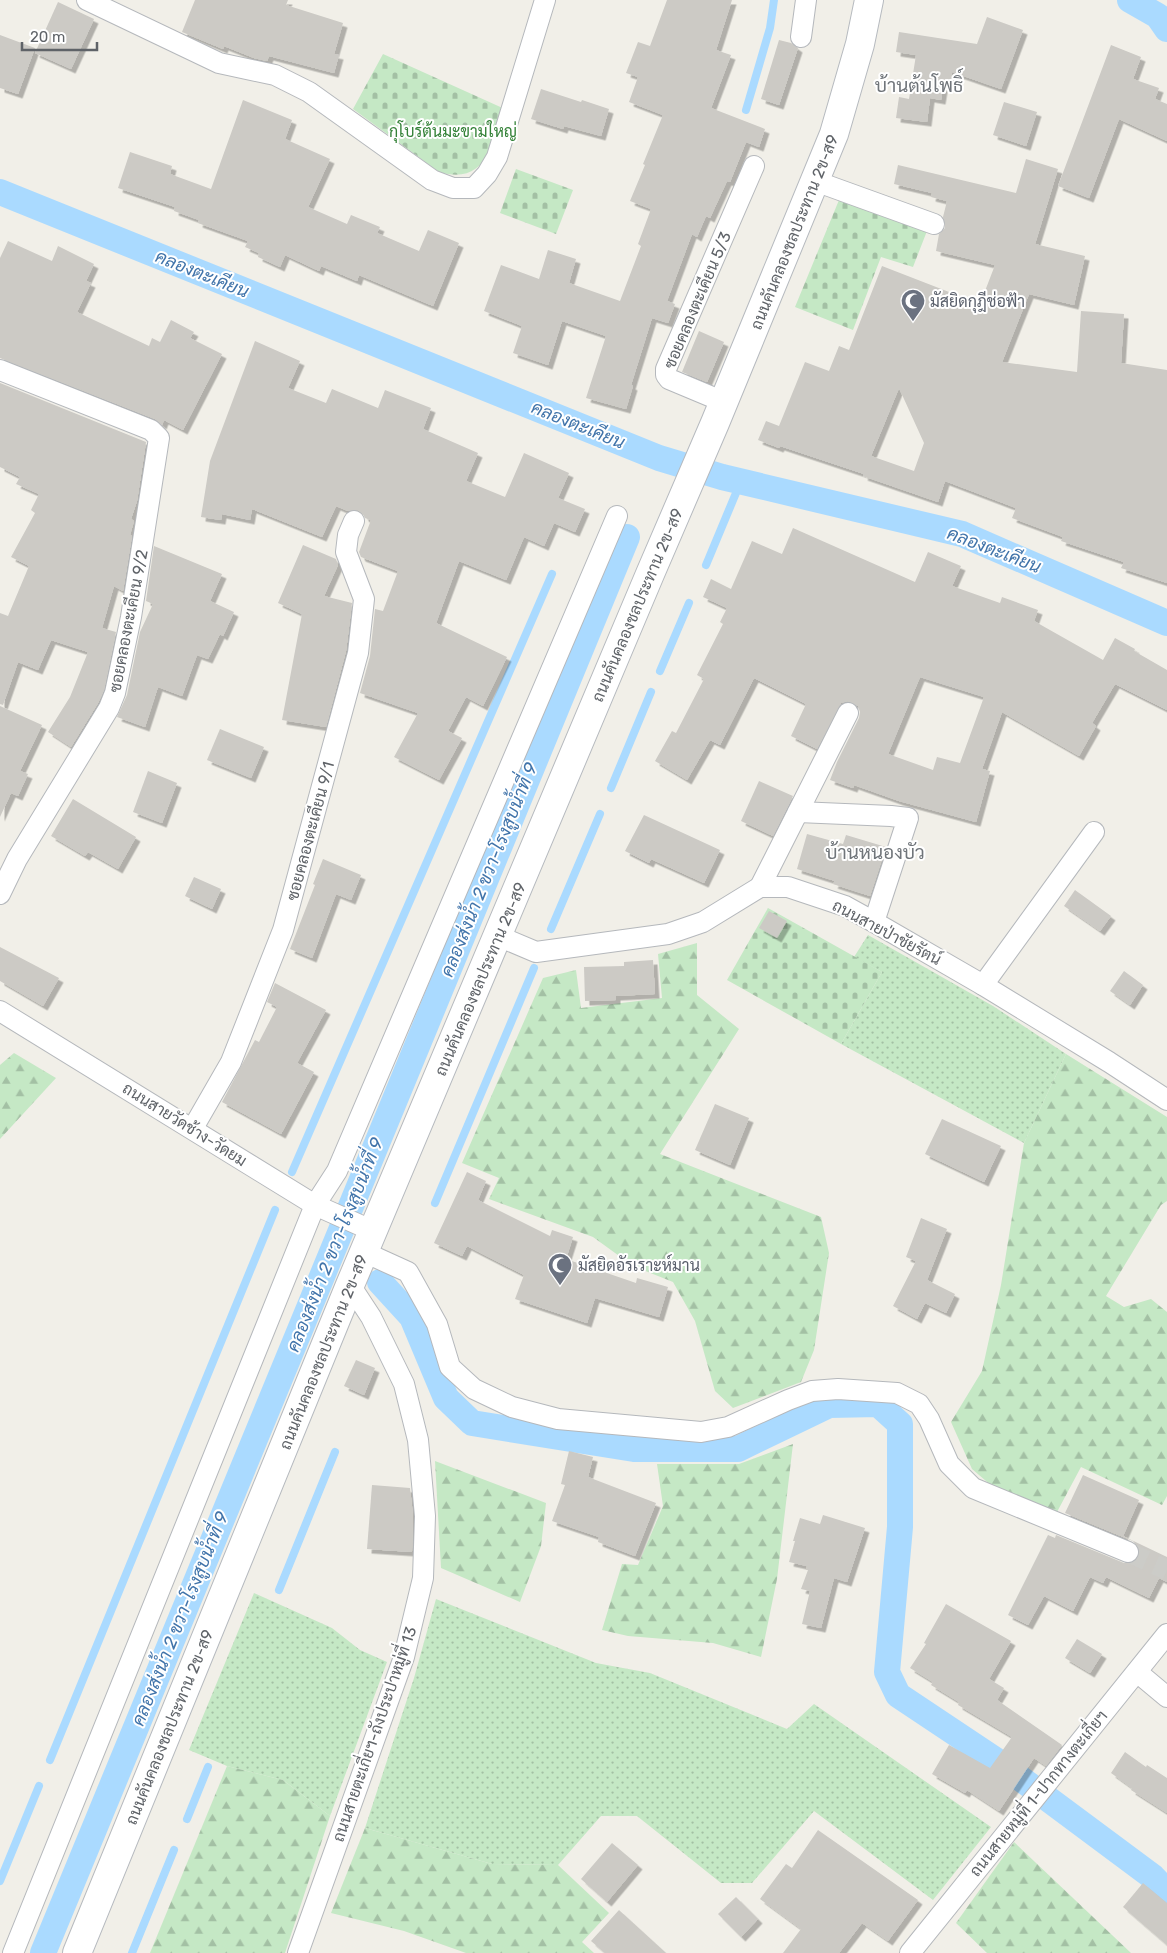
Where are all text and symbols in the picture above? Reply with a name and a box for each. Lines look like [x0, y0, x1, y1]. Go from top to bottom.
scale bar [22, 20, 98, 52]
text: 20 m [30, 28, 65, 46]
district label: บ้านต้นโพธิ์ [875, 67, 963, 97]
park label: กุโบร์ต้นมะขามใหญ่ [389, 119, 517, 143]
street label: ถนนคันคลองชลประทาน 2ข-ส9 [746, 132, 842, 332]
street label: ซอยคลองตะเคียน 5/3 [658, 228, 735, 372]
water label: คลองตะเคียน [152, 243, 253, 303]
mosque icon: มัสยิดกุฎีช่อฟ้า [900, 288, 926, 322]
place label: มัสยิดกุฎีช่อฟ้า [930, 290, 1025, 313]
water label: คลองตะเคียน [528, 394, 629, 454]
street label: ถนนคันคลองชลประทาน 2ข-ส9 [587, 505, 687, 705]
water label: คลองตะเคียน [944, 520, 1045, 578]
street label: ซอยคลองตะเคียน 9/2 [103, 547, 152, 694]
water label: คลองส่งน้ำ 2 ขวา-โรงสูบน้ำที่ 9 [431, 758, 544, 981]
street label: ซอยคลองตะเคียน 9/1 [281, 759, 338, 903]
district label: บ้านหนองบัว [825, 841, 925, 864]
street label: ถนนคันคลองชลประทาน 2ข-ส9 [430, 879, 530, 1079]
street label: ถนนสายป่าชัยรัตน์ [829, 893, 946, 969]
street label: ถนนสายวัดช้าง-วัดยม [119, 1078, 251, 1170]
water label: คลองส่งน้ำ 2 ขวา-โรงสูบน้ำที่ 9 [277, 1133, 390, 1356]
street label: ถนนคันคลองชลประทาน 2ข-ส9 [275, 1252, 371, 1452]
mosque icon: มัสยิดอัรเราะห์มาน [547, 1252, 573, 1286]
place label: มัสยิดอัรเราะห์มาน [578, 1253, 700, 1275]
water label: คลองส่งน้ำ 2 ขวา-โรงสูบน้ำที่ 9 [122, 1507, 235, 1730]
street label: ถนนสายตะเกี่ยฯ-ถังประปาหมู่ที่ 13 [324, 1622, 422, 1845]
street label: ถนนคันคลองชลประทาน 2ข-ส9 [121, 1627, 217, 1827]
street label: ถนนสายหมู่ที่ 1-ปากทางตะเกี่ยฯ [962, 1703, 1113, 1881]

